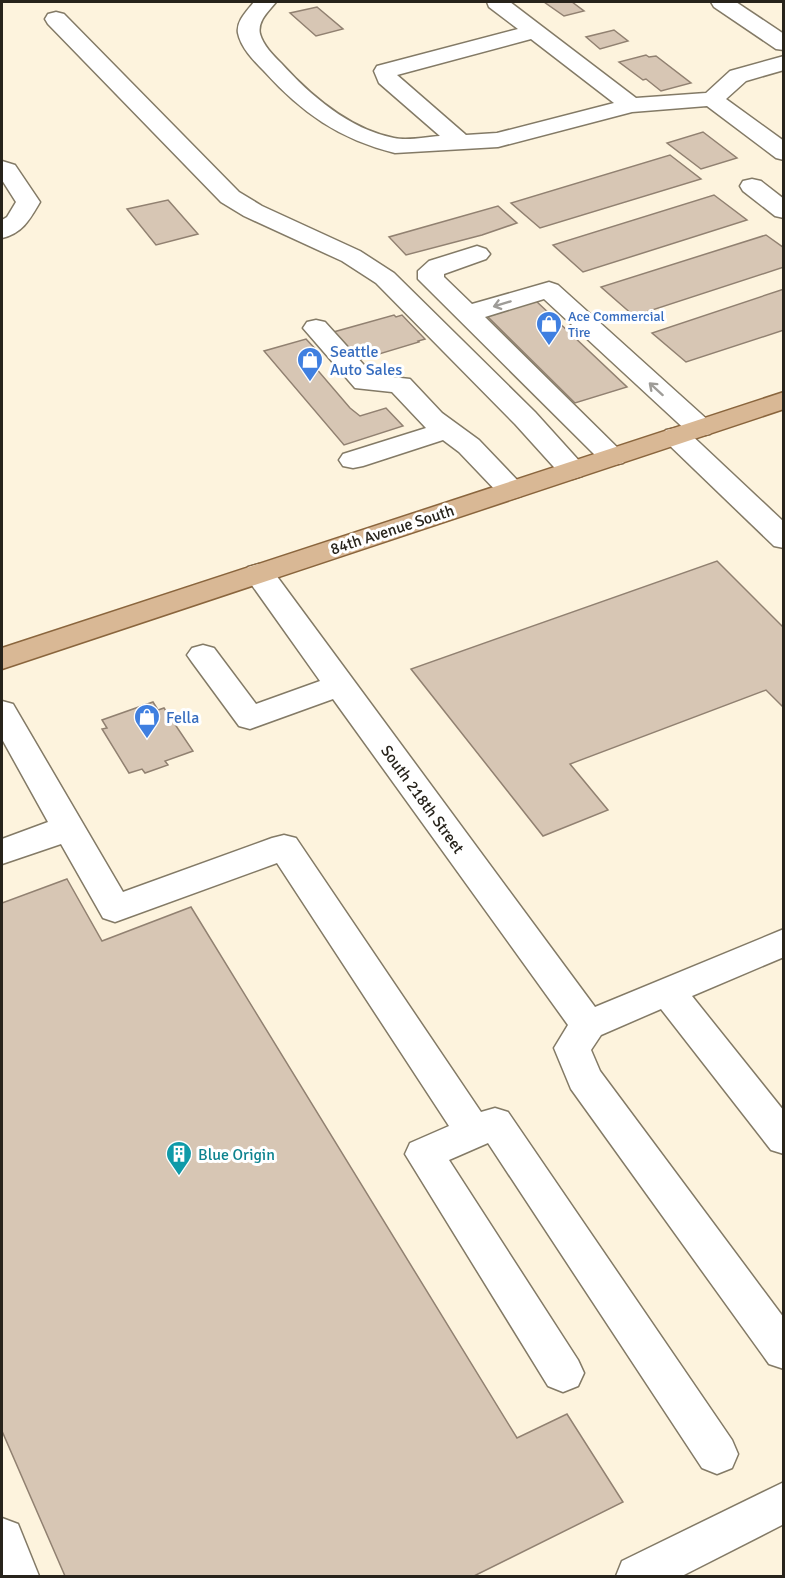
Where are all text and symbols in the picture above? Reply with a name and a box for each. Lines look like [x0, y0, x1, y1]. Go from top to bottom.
one-way arrow [493, 298, 512, 310]
place label: Ace Commercial Tire [568, 308, 665, 341]
shop icon: Ace Commercial Tire [534, 309, 564, 347]
place label: Seattle Auto Sales [330, 342, 402, 380]
shop icon: Seattle Auto Sales [295, 345, 325, 383]
one-way arrow [649, 382, 664, 396]
street label: 84th Avenue South [328, 501, 457, 559]
shop icon: Fella [132, 702, 162, 740]
place label: Fella [166, 708, 199, 728]
street label: South 218th Street [376, 741, 468, 858]
building icon: Blue Origin [164, 1139, 194, 1177]
place label: Blue Origin [198, 1145, 275, 1165]

